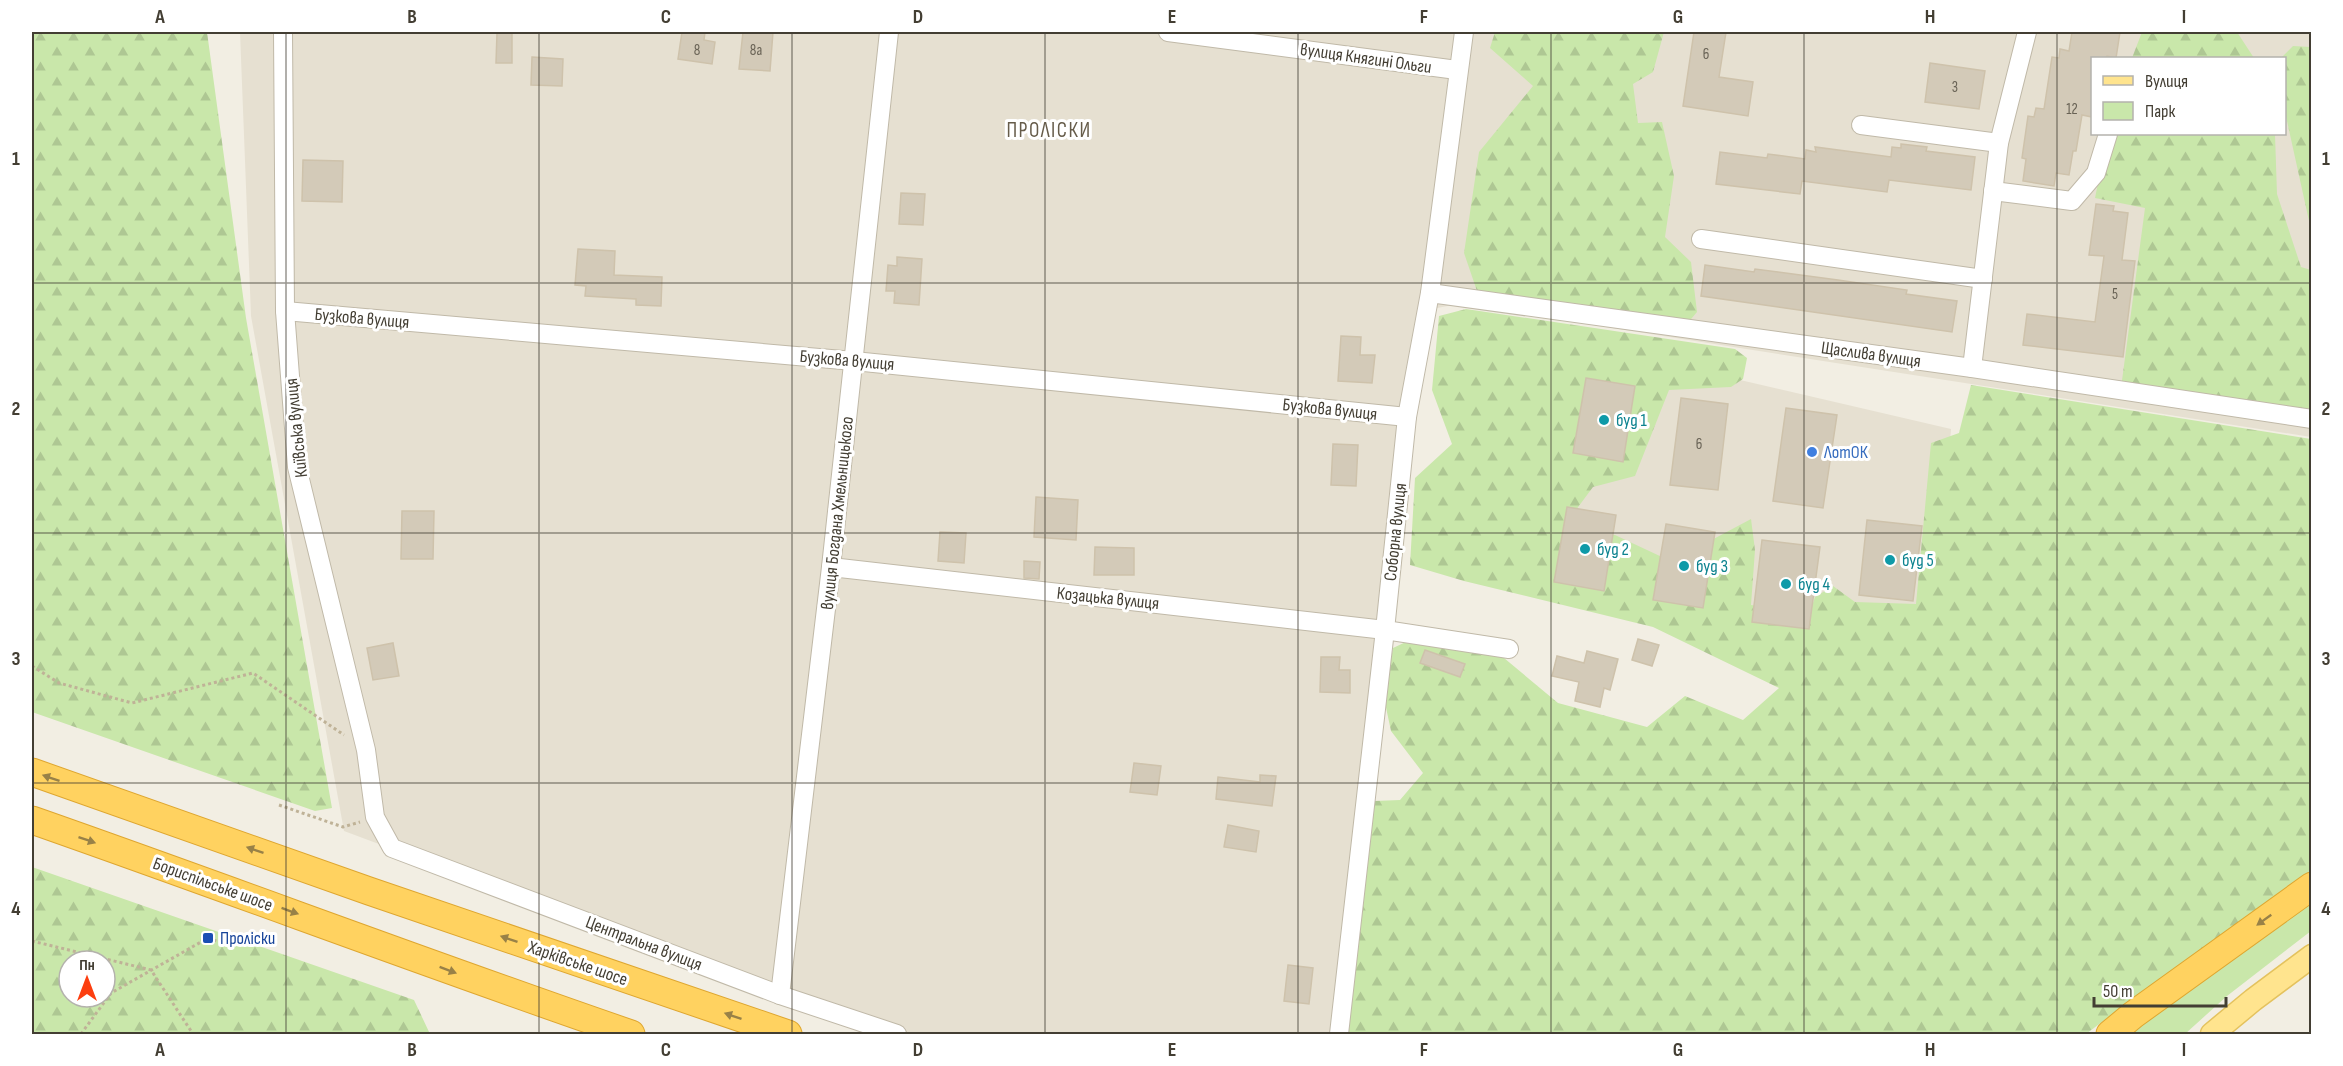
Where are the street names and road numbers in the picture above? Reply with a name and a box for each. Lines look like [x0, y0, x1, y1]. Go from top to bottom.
street label: вулиця Княгині Ольги [1299, 39, 1433, 78]
street label: Бузкова вулиця [314, 304, 410, 333]
street label: Щаслива вулиця [1820, 337, 1922, 372]
street label: Бузкова вулиця [799, 346, 895, 375]
street label: Київська вулиця [281, 377, 312, 479]
street label: Бузкова вулиця [1282, 394, 1378, 425]
street label: вулиця Богдана Хмельницького [817, 415, 858, 611]
street label: Соборна вулиця [1380, 482, 1411, 582]
street label: Козацька вулиця [1056, 583, 1160, 614]
street label: Бориспільське шосе [150, 853, 276, 916]
street label: Центральна вулиця [583, 912, 705, 975]
street label: Харківське шосе [524, 936, 630, 990]

